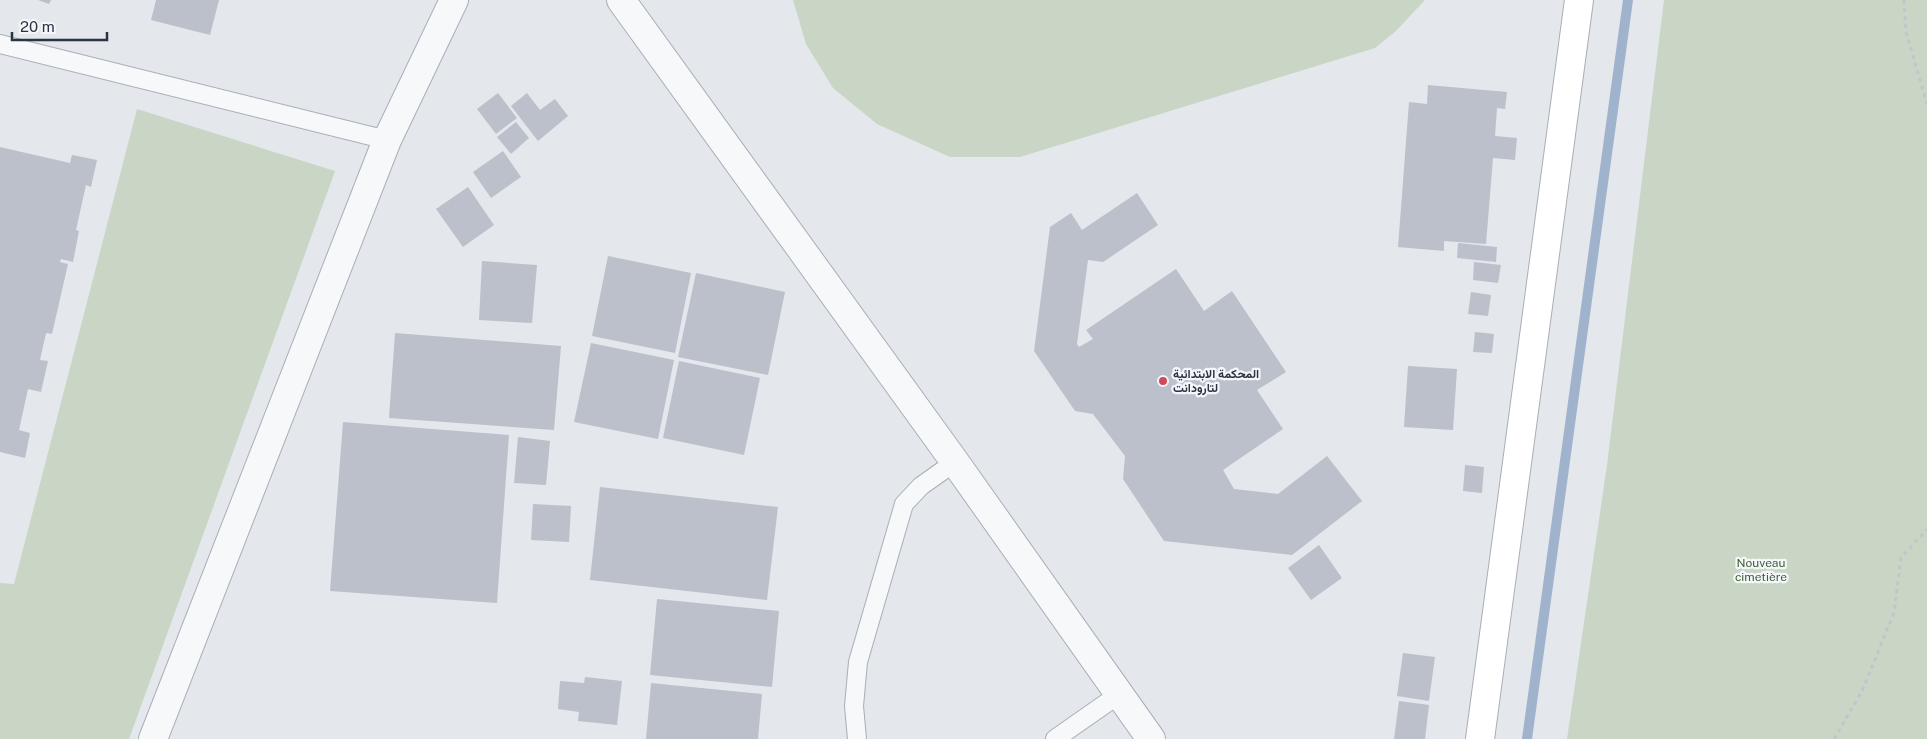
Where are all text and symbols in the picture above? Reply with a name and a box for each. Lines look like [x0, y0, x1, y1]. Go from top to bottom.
scale bar [12, 10, 108, 42]
text: 20 m [20, 18, 55, 35]
place label: المحكمة الابتدائية لتارودانت [1173, 367, 1259, 396]
marker: المحكمة الابتدائية لتارودانت [1157, 375, 1169, 387]
park label: Nouveau cimetière [1735, 556, 1787, 584]

